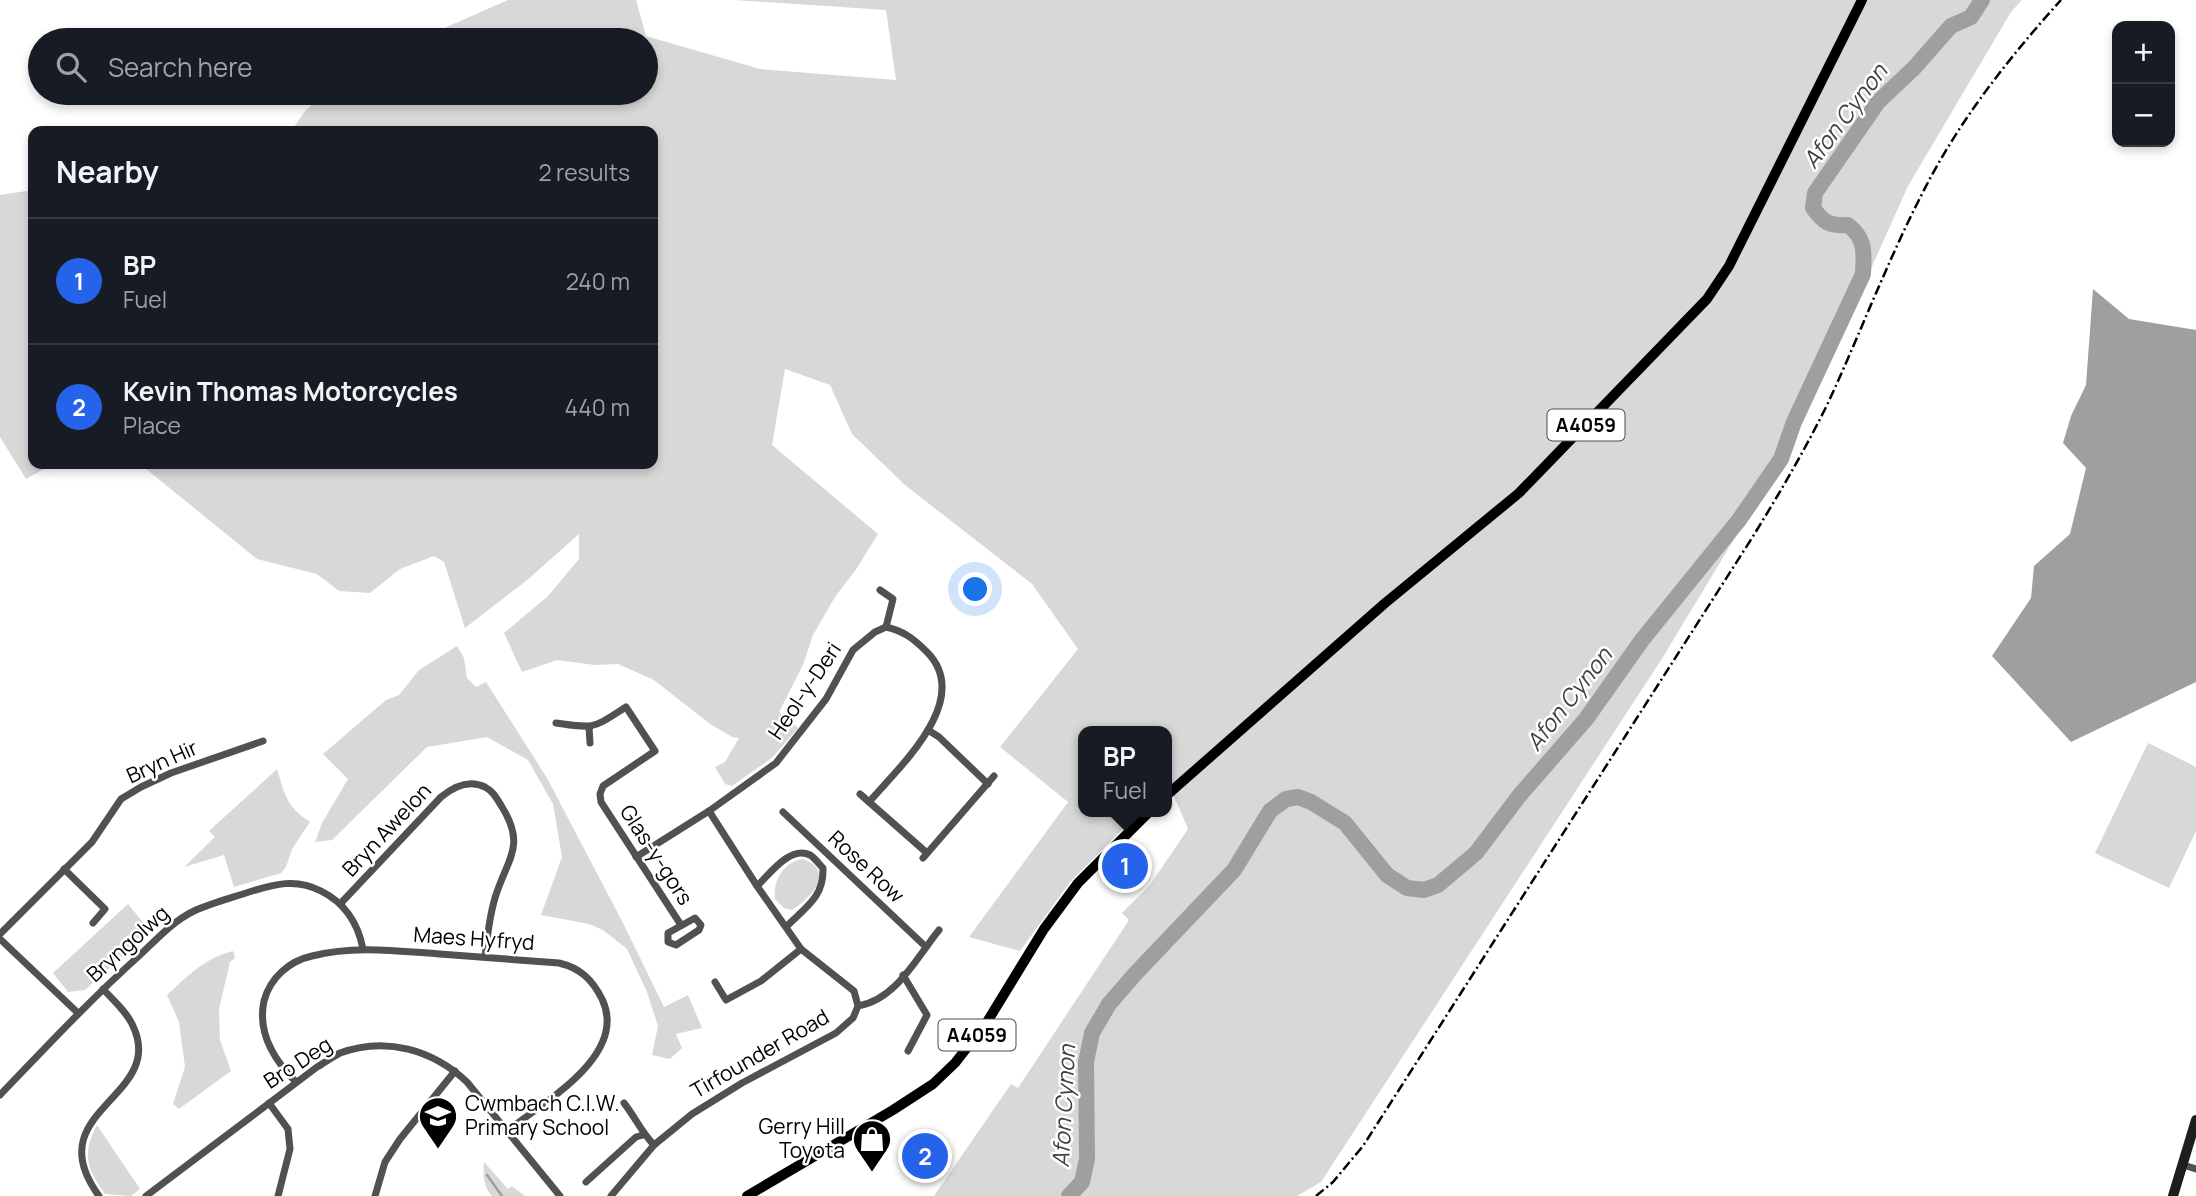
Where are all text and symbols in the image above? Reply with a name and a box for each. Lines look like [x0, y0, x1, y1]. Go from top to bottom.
map controls [2112, 21, 2175, 147]
button: + [2112, 21, 2175, 84]
search box [28, 28, 658, 105]
icon: search [52, 48, 90, 86]
text: Search here [108, 49, 253, 85]
water label: Afon Cynon [1794, 56, 1895, 174]
button: − [2112, 84, 2175, 147]
text: Nearby [56, 151, 159, 192]
text: 2 results [538, 156, 630, 188]
text: BP [123, 247, 156, 283]
text: 1 [74, 265, 84, 297]
text: 240 m [566, 265, 630, 297]
text: Fuel [123, 283, 167, 315]
text: Kevin Thomas Motorcycles [123, 373, 458, 409]
text: 2 [72, 391, 86, 423]
text: 440 m [565, 391, 630, 423]
text: Place [123, 409, 181, 441]
road number: A4059 [1548, 410, 1624, 440]
your location [958, 572, 992, 606]
street label: Heol-y-Deri [761, 636, 847, 745]
water label: Afon Cynon [1518, 639, 1620, 757]
popup [1078, 726, 1172, 817]
street label: Bryn Hir [122, 733, 202, 789]
text: BP [1103, 738, 1136, 774]
text: Fuel [1103, 774, 1147, 806]
street label: Bryn Awelon [336, 777, 437, 882]
street label: Glas-y-gors [614, 799, 700, 910]
street label: Rose Row [823, 824, 911, 909]
pin: 1 [1102, 840, 1148, 892]
street label: Bryngolwg [80, 899, 175, 988]
street label: Maes Hyfryd [413, 920, 535, 956]
street label: Tirfounder Road [685, 1002, 834, 1104]
road number: A4059 [939, 1020, 1016, 1050]
street label: Bro Deg [258, 1030, 337, 1095]
water label: Afon Cynon [1044, 1042, 1082, 1168]
place label: Cwmbach C.I.W. Primary School [465, 1089, 620, 1141]
school or university icon: Cwmbach C.I.W. Primary School [417, 1095, 459, 1150]
place label: Gerry Hill Toyota [759, 1112, 845, 1164]
shop icon: Gerry Hill Toyota [851, 1118, 893, 1173]
pin: 2 [902, 1130, 948, 1182]

